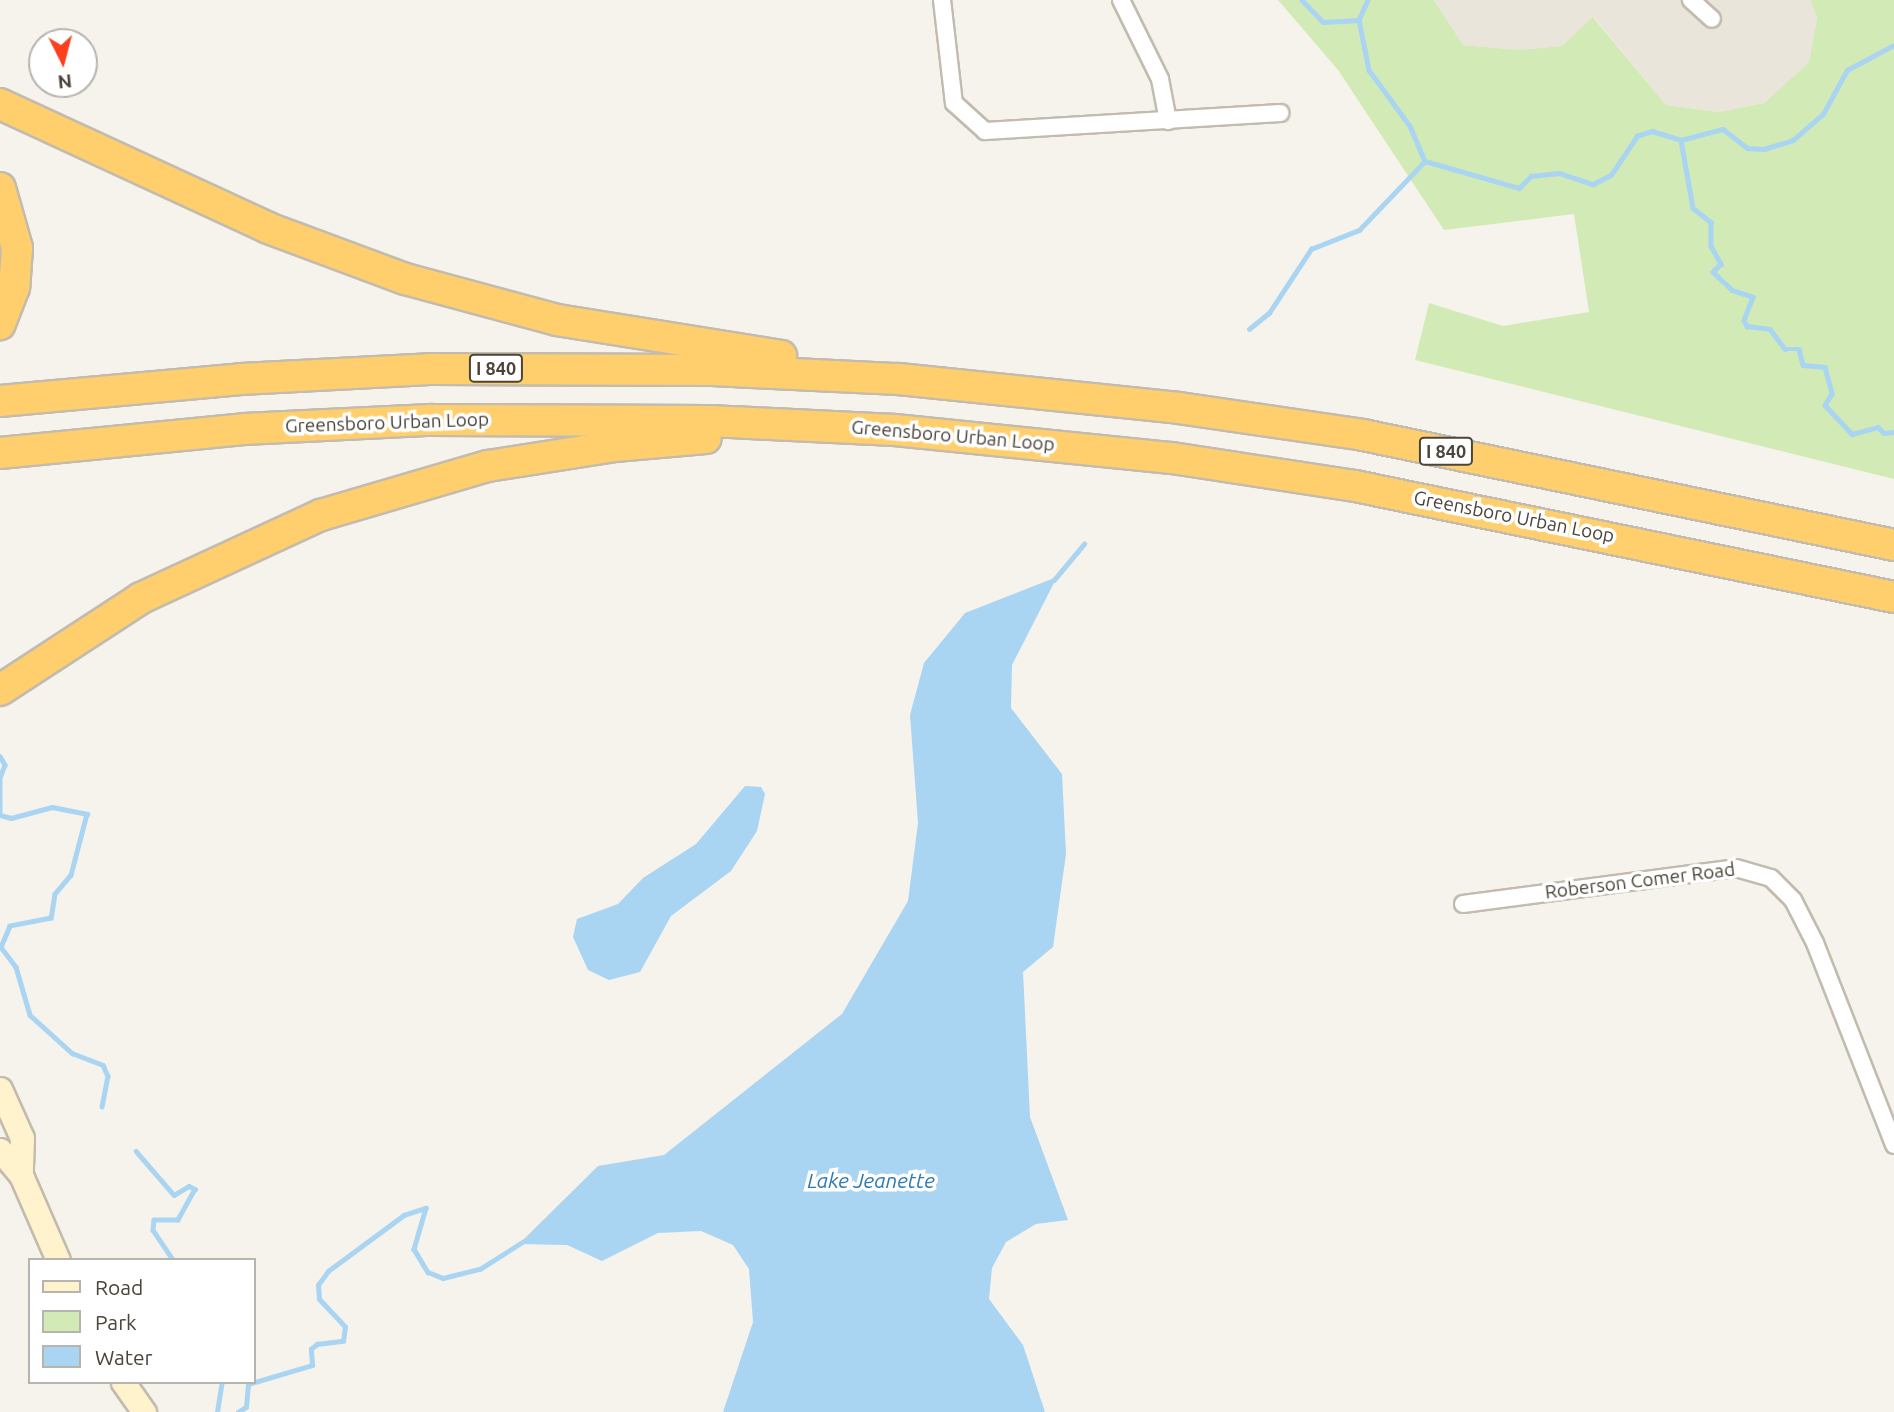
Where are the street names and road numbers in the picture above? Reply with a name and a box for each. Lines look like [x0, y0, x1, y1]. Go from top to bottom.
road number: I 840 [468, 354, 524, 382]
street label: Greensboro Urban Loop [285, 408, 489, 438]
street label: Greensboro Urban Loop [850, 416, 1056, 456]
road number: I 840 [1418, 436, 1474, 466]
street label: Greensboro Urban Loop [1412, 486, 1616, 548]
street label: Roberson Comer Road [1544, 858, 1736, 904]

